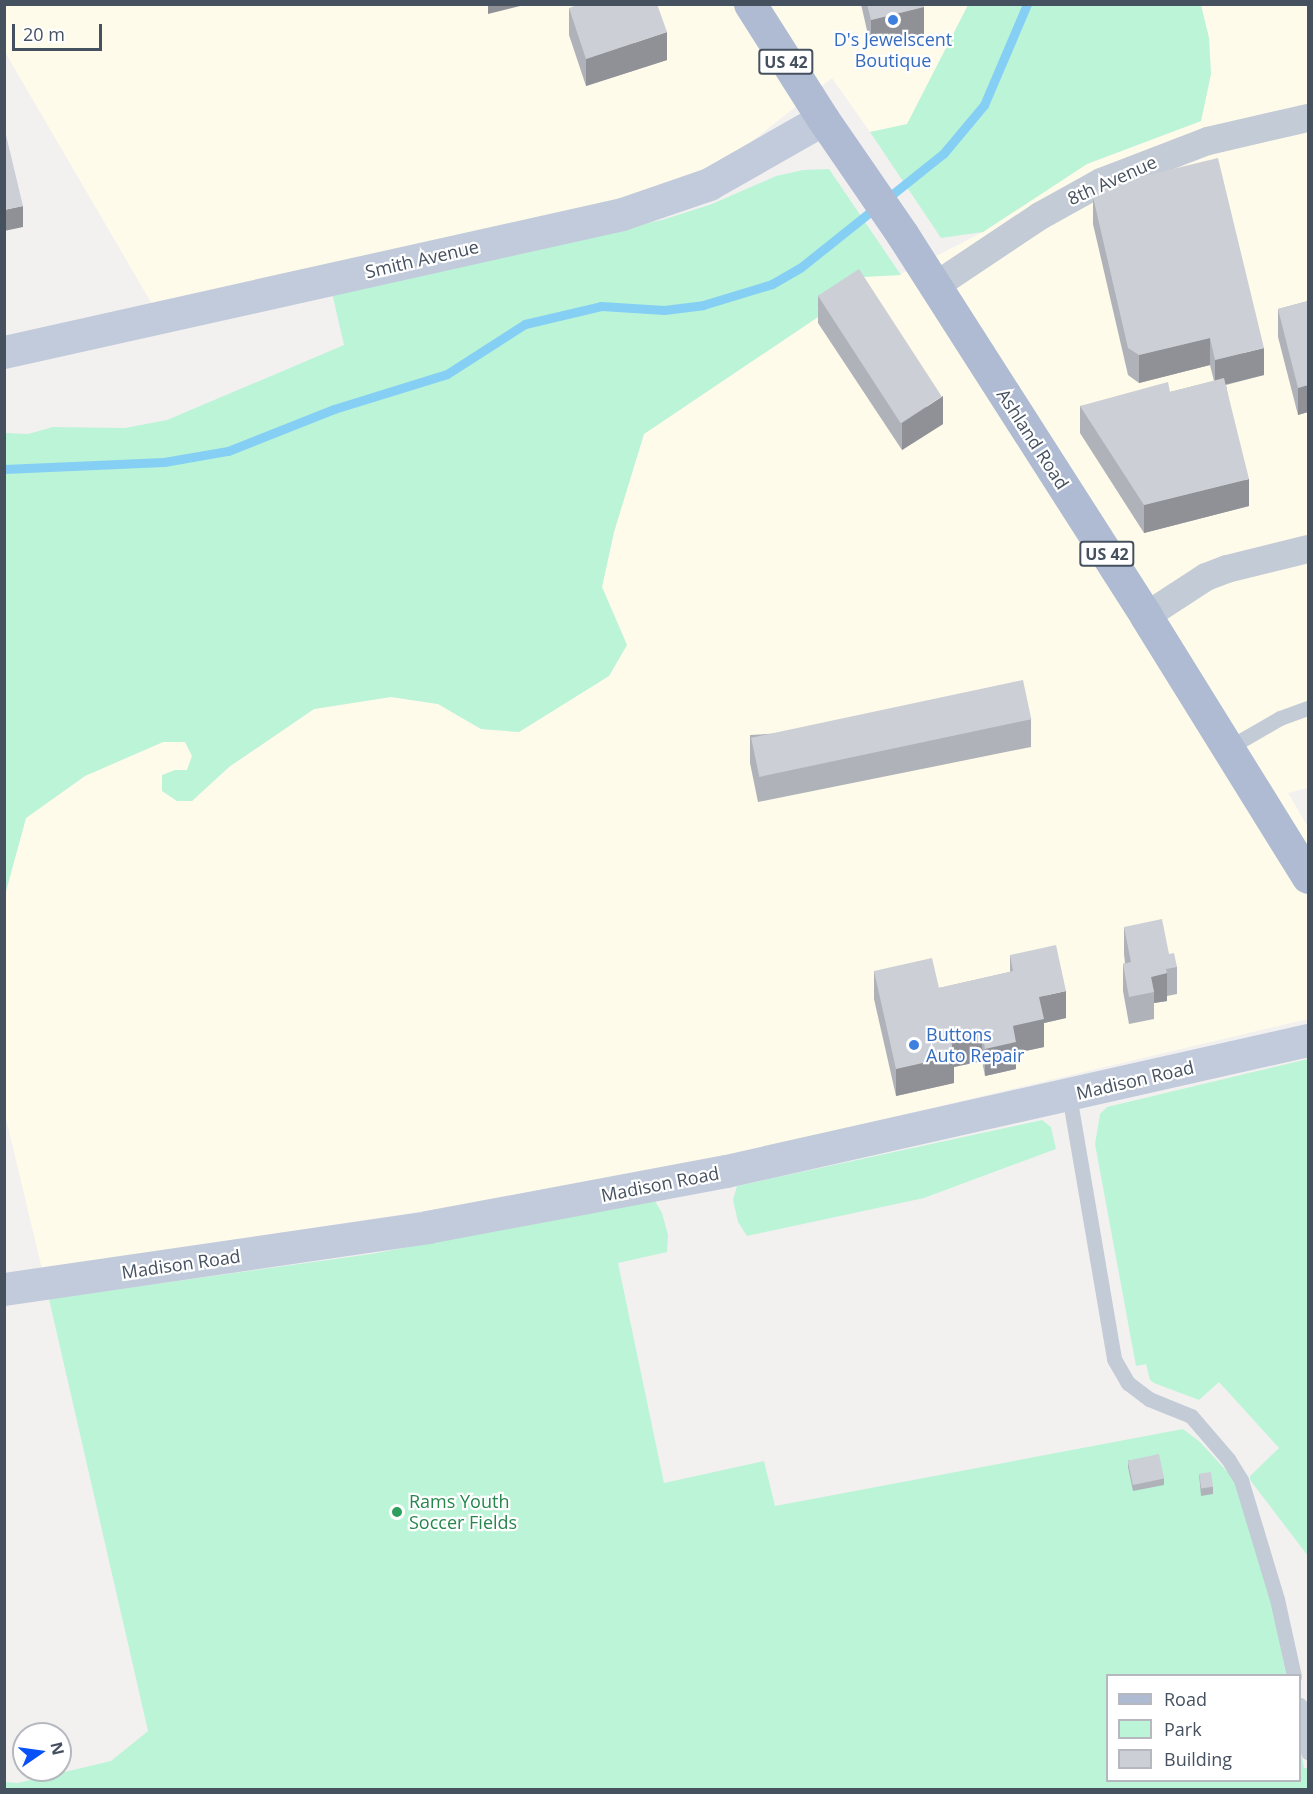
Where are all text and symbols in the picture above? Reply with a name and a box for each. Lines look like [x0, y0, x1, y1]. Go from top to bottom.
scale bar [15, 12, 105, 50]
marker: D's Jewelscent Boutique [886, 13, 900, 27]
text: 20 m [23, 22, 65, 46]
place label: D's Jewelscent Boutique [834, 29, 952, 72]
road number: US 42 [758, 49, 814, 75]
street label: 8th Avenue [1064, 151, 1160, 209]
street label: Smith Avenue [363, 235, 481, 283]
street label: Ashland Road [993, 385, 1073, 493]
road number: US 42 [1078, 541, 1136, 567]
place label: Buttons Auto Repair [926, 1024, 1024, 1066]
marker: Buttons Auto Repair [907, 1038, 921, 1052]
street label: Madison Road [1074, 1056, 1196, 1104]
street label: Madison Road [599, 1162, 721, 1206]
street label: Madison Road [120, 1245, 242, 1283]
place label: Rams Youth Soccer Fields [409, 1491, 517, 1534]
marker: Rams Youth Soccer Fields [390, 1505, 404, 1519]
legend [1106, 1674, 1301, 1782]
text: Road [1164, 1687, 1207, 1711]
text: Park [1164, 1717, 1202, 1741]
north arrow [12, 1722, 72, 1782]
text: N [45, 1740, 70, 1757]
text: Building [1164, 1747, 1232, 1771]

